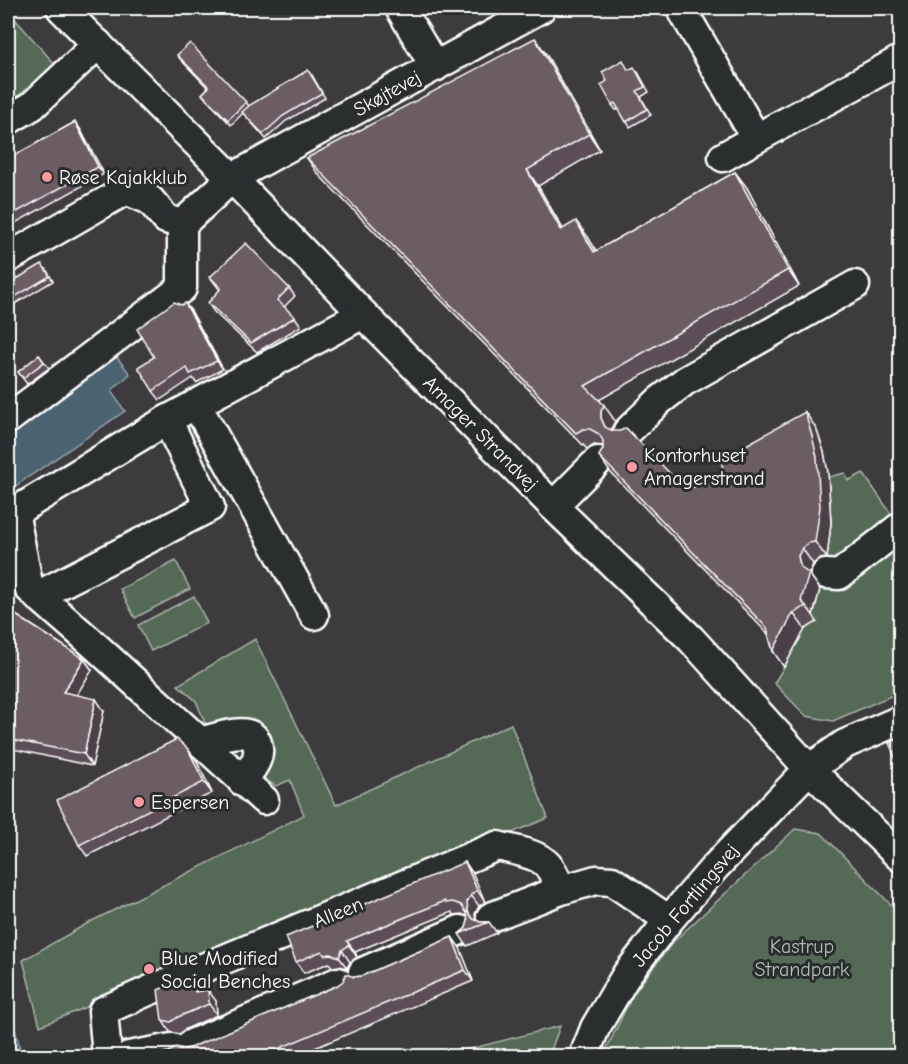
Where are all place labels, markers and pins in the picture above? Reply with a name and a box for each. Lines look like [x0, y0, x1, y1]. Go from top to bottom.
place label: Røse Kajakklub [59, 166, 187, 189]
marker: Røse Kajakklub [40, 170, 54, 184]
place label: Kontorhuset Amagerstrand [644, 444, 765, 490]
marker: Kontorhuset Amagerstrand [625, 460, 639, 474]
place label: Espersen [151, 791, 229, 814]
marker: Espersen [132, 795, 146, 809]
place label: Blue Modified Social Benches [161, 947, 290, 993]
marker: Blue Modified Social Benches [142, 962, 156, 976]

